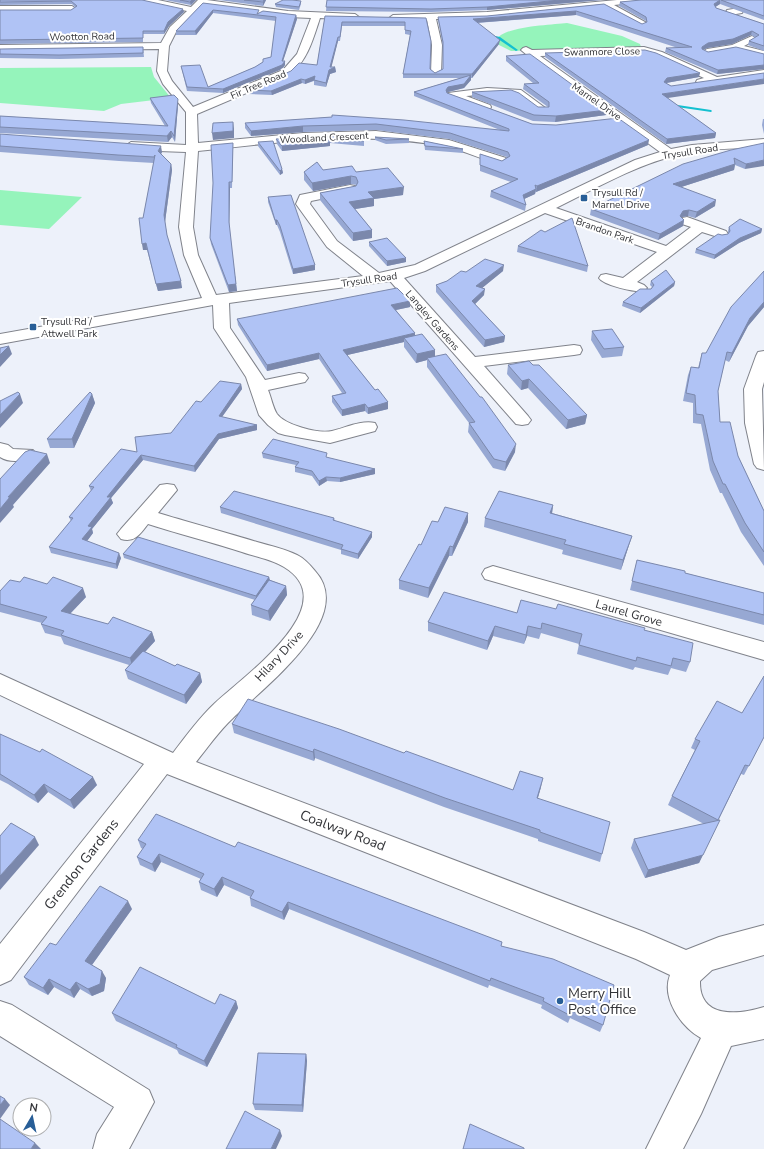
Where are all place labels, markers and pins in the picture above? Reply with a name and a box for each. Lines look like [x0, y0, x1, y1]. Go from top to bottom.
place label: Trysull Rd / Marnel Drive [592, 186, 650, 212]
marker: Trysull Rd / Marnel Drive [579, 193, 589, 203]
place label: Trysull Rd / Attwell Park [41, 315, 98, 341]
marker: Trysull Rd / Attwell Park [28, 322, 38, 332]
place label: Merry Hill Post Office [568, 984, 636, 1019]
marker: Merry Hill Post Office [555, 996, 565, 1006]

